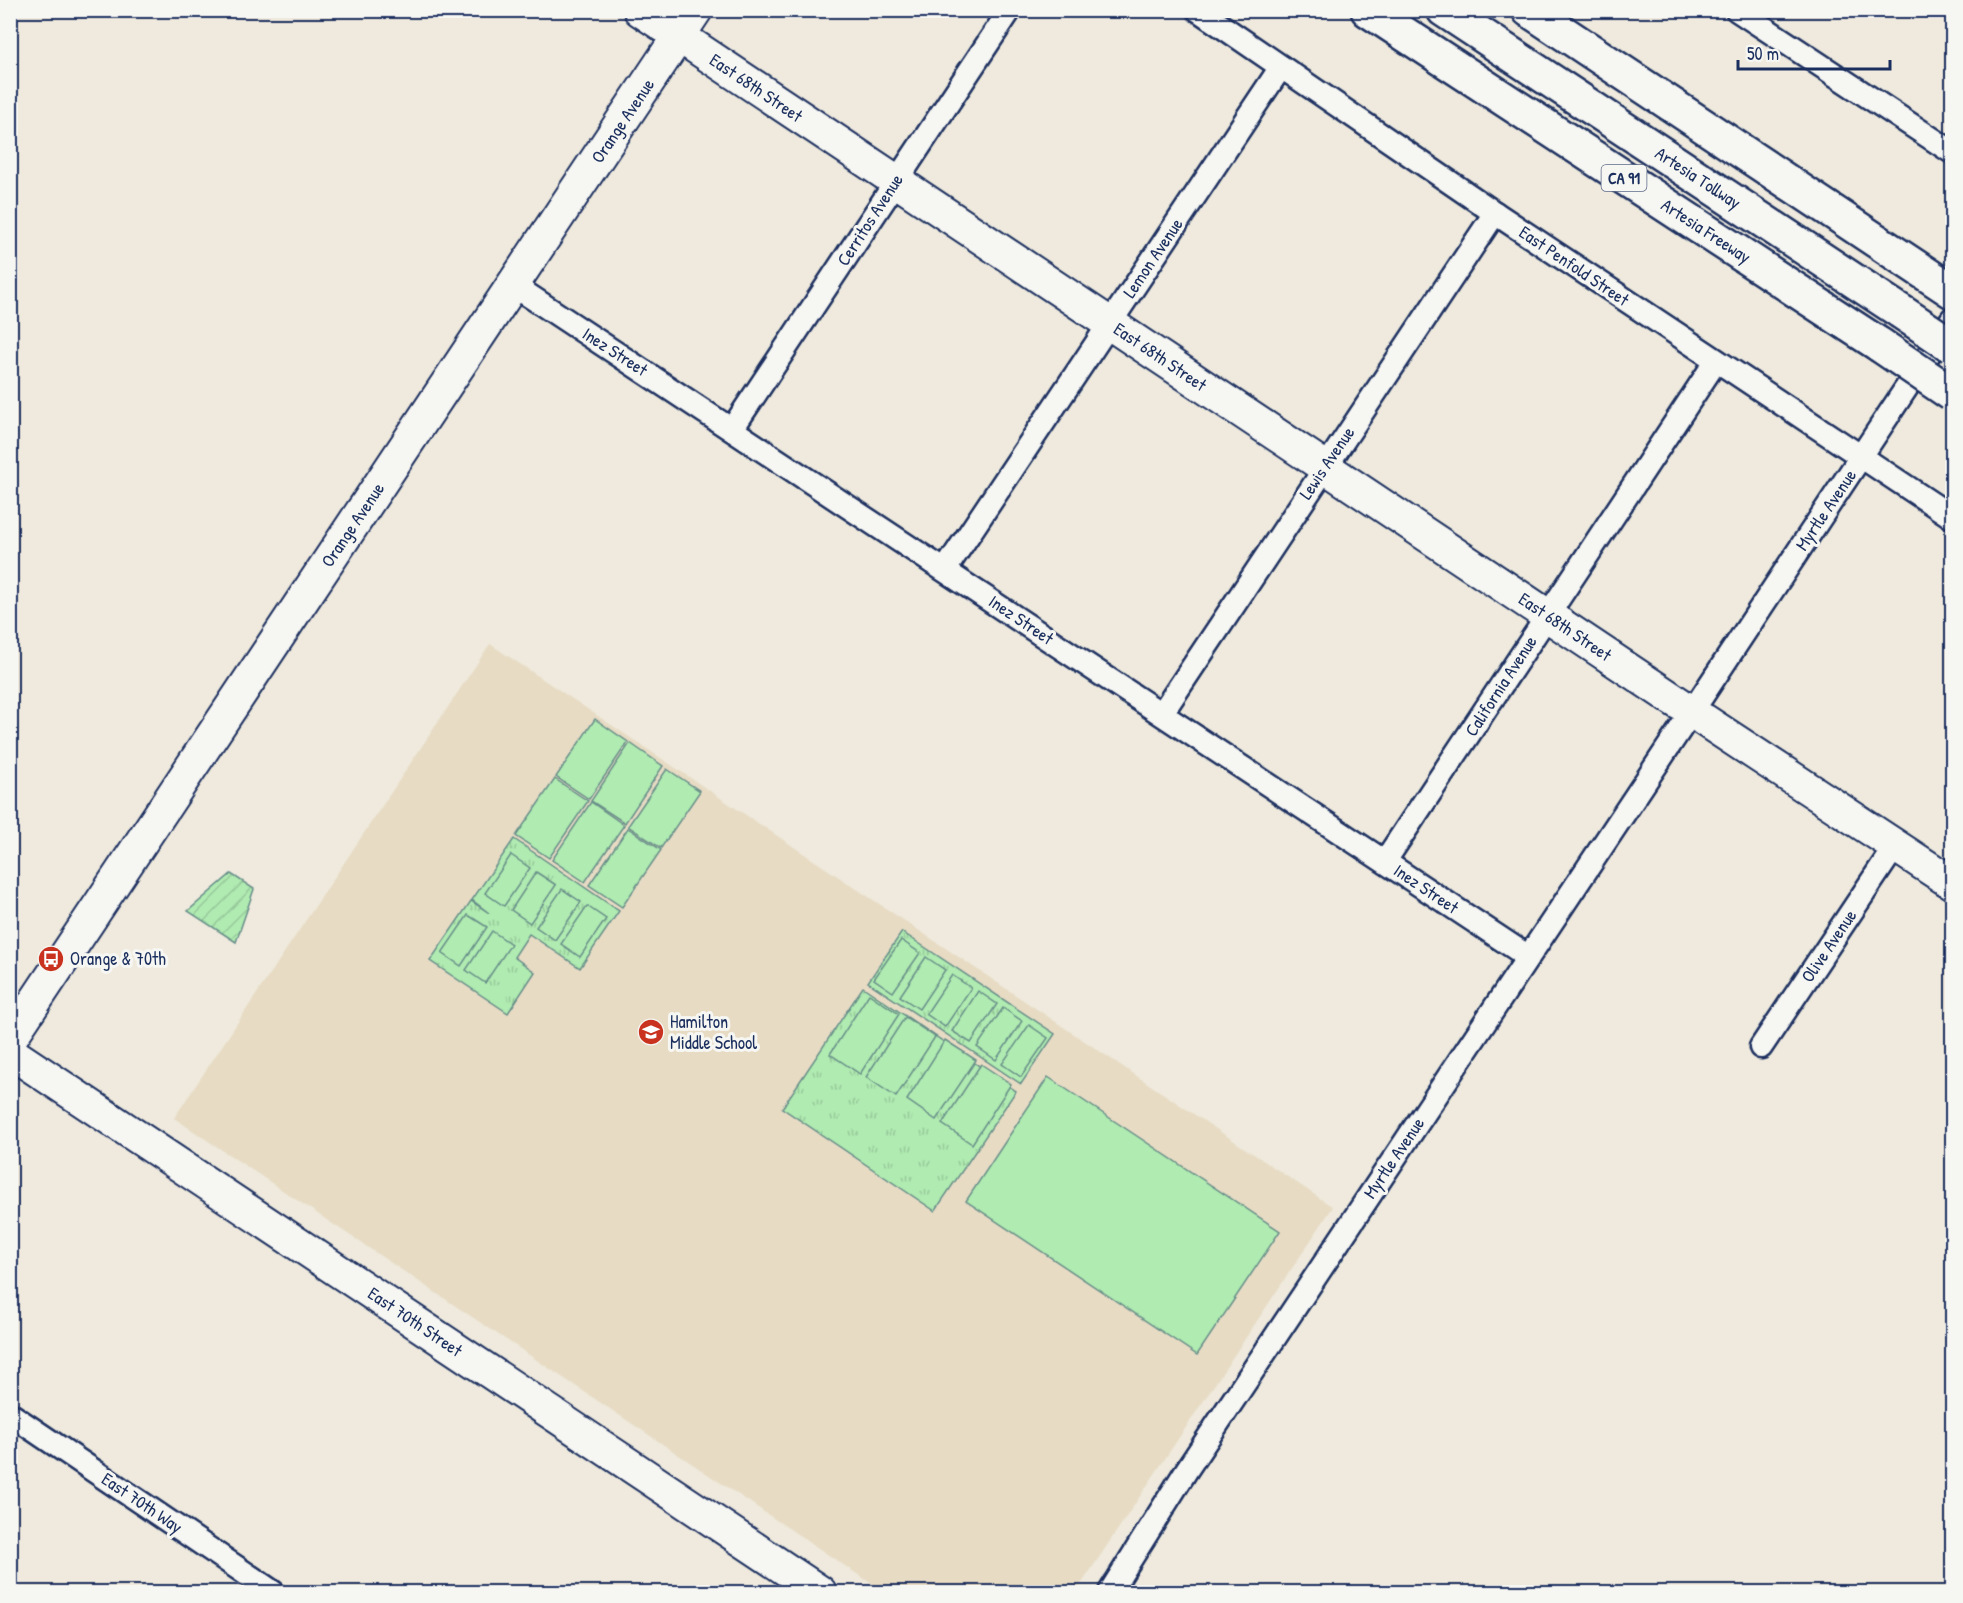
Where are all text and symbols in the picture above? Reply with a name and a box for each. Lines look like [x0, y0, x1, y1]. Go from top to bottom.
scale bar [1738, 33, 1890, 71]
text: 50 m [1747, 41, 1779, 66]
street label: East 68th Street [705, 47, 808, 128]
street label: Orange Avenue [585, 73, 660, 168]
street label: Artesia Tollway [1651, 140, 1746, 215]
road number: CA 91 [1602, 165, 1646, 191]
street label: Cerritos Avenue [830, 169, 909, 271]
street label: Artesia Freeway [1657, 192, 1756, 269]
street label: Lemon Avenue [1117, 213, 1188, 303]
street label: East Penfold Street [1514, 219, 1635, 312]
street label: East 68th Street [1109, 316, 1212, 397]
street label: Inez Street [578, 321, 653, 382]
street label: Lewis Avenue [1293, 421, 1360, 504]
street label: Myrtle Avenue [1789, 464, 1862, 555]
street label: Orange Avenue [315, 477, 390, 572]
street label: East 68th Street [1514, 586, 1617, 667]
street label: Inez Street [984, 589, 1059, 651]
street label: California Avenue [1459, 631, 1542, 741]
street label: Inez Street [1389, 858, 1464, 920]
street label: Olive Avenue [1795, 904, 1862, 987]
bus stop icon: Orange & 70th [36, 944, 66, 974]
place label: Orange & 70th [70, 946, 166, 971]
place label: Hamilton Middle School [670, 1009, 757, 1055]
school or university icon: Hamilton Middle School [636, 1017, 666, 1047]
street label: Myrtle Avenue [1357, 1112, 1430, 1203]
street label: East 70th Street [363, 1281, 468, 1363]
street label: East 70th Way [97, 1466, 188, 1539]

